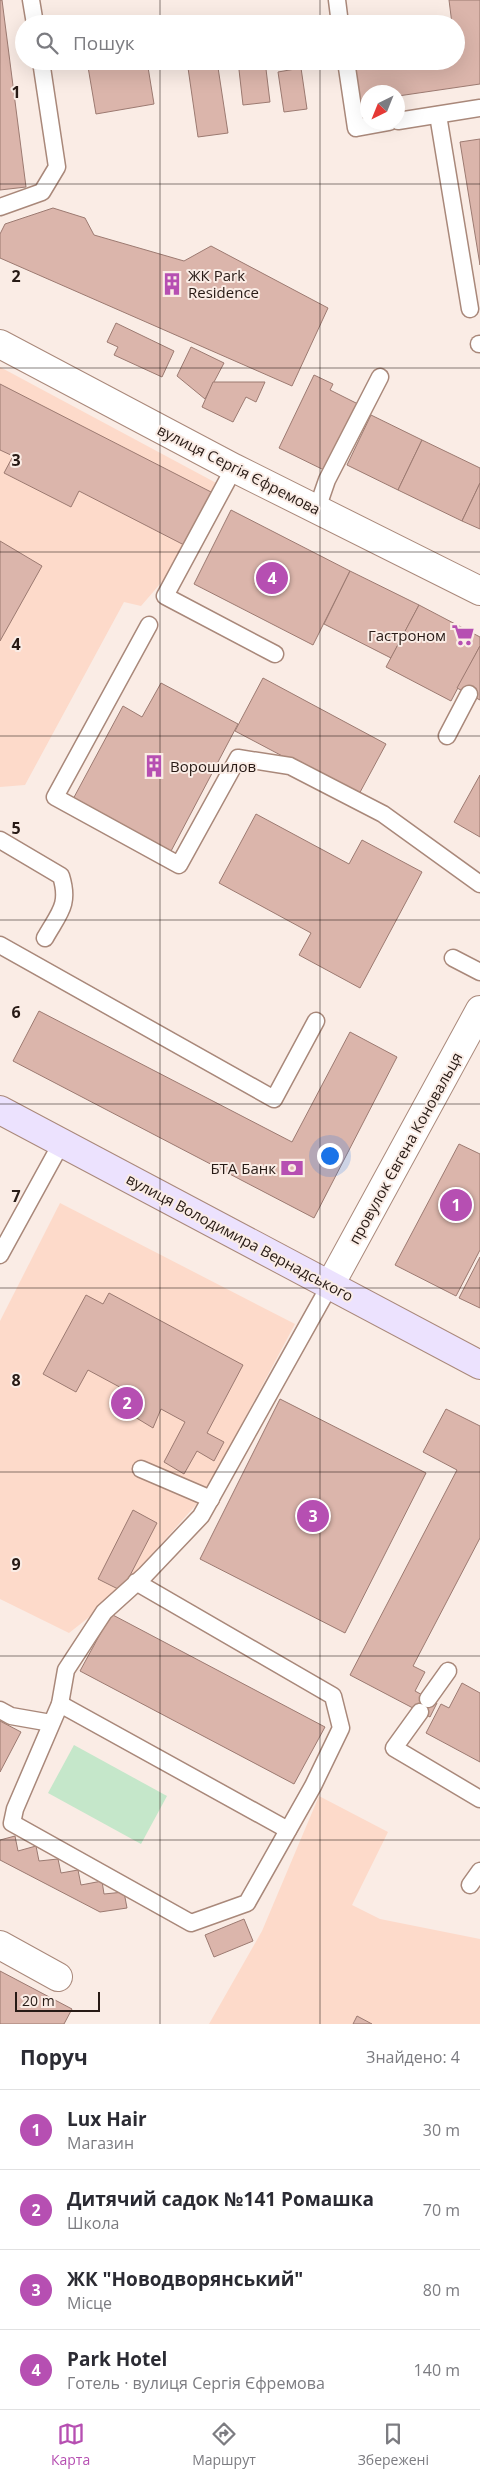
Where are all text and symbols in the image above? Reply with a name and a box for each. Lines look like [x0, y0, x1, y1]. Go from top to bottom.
search box [15, 15, 465, 70]
icon: search [33, 29, 61, 57]
text: Пошук [73, 30, 135, 56]
text: 1 [11, 81, 21, 103]
north arrow [360, 85, 405, 130]
text: 2 [11, 265, 21, 287]
place label: ЖК Park Residence [188, 265, 259, 302]
building icon: ЖК Park Residence [159, 271, 185, 297]
street label: вулиця Сергія Єфремова [154, 419, 324, 519]
text: 3 [11, 449, 21, 471]
pin: 4 [256, 559, 288, 597]
supermarket icon: Гастроном [450, 622, 476, 648]
place label: Гастроном [368, 625, 446, 645]
text: 4 [11, 633, 21, 655]
building icon: Ворошилов [141, 753, 167, 779]
place label: Ворошилов [170, 756, 256, 776]
text: 5 [11, 817, 21, 839]
text: 6 [11, 1001, 21, 1023]
street label: провулок Євгена Коновальця [344, 1048, 466, 1248]
your location [317, 1143, 343, 1169]
bank icon: БТА Банк [279, 1155, 305, 1181]
place label: БТА Банк [210, 1158, 276, 1178]
street label: вулиця Володимира Вернадського [123, 1168, 357, 1306]
text: 7 [11, 1185, 21, 1207]
pin: 1 [440, 1186, 472, 1224]
text: 8 [11, 1369, 21, 1391]
pin: 2 [111, 1384, 143, 1422]
pin: 3 [297, 1497, 329, 1535]
text: 9 [11, 1553, 21, 1575]
scale bar [15, 1989, 100, 2012]
text: 20 m [22, 1991, 55, 2010]
text: Поруч [20, 2043, 88, 2071]
text: Знайдено: 4 [366, 2046, 460, 2068]
text: Lux Hair [67, 2106, 147, 2132]
text: 1 [31, 2119, 41, 2141]
text: 30 m [423, 2119, 460, 2141]
text: Магазин [67, 2132, 134, 2154]
text: Дитячий садок №141 Ромашка [67, 2186, 374, 2212]
text: 2 [31, 2199, 41, 2221]
text: 70 m [423, 2199, 460, 2221]
text: Школа [67, 2212, 119, 2234]
text: ЖК "Новодворянський" [67, 2266, 303, 2292]
text: 3 [31, 2279, 41, 2301]
text: 80 m [423, 2279, 460, 2301]
text: Місце [67, 2292, 112, 2314]
text: Park Hotel [67, 2346, 167, 2372]
text: 4 [31, 2359, 41, 2381]
text: 140 m [414, 2359, 460, 2381]
text: Готель · вулиця Сергія Єфремова [67, 2372, 325, 2394]
tab: Карта [51, 2420, 90, 2469]
tab: Маршрут [192, 2420, 256, 2469]
tab: Збережені [358, 2420, 429, 2469]

